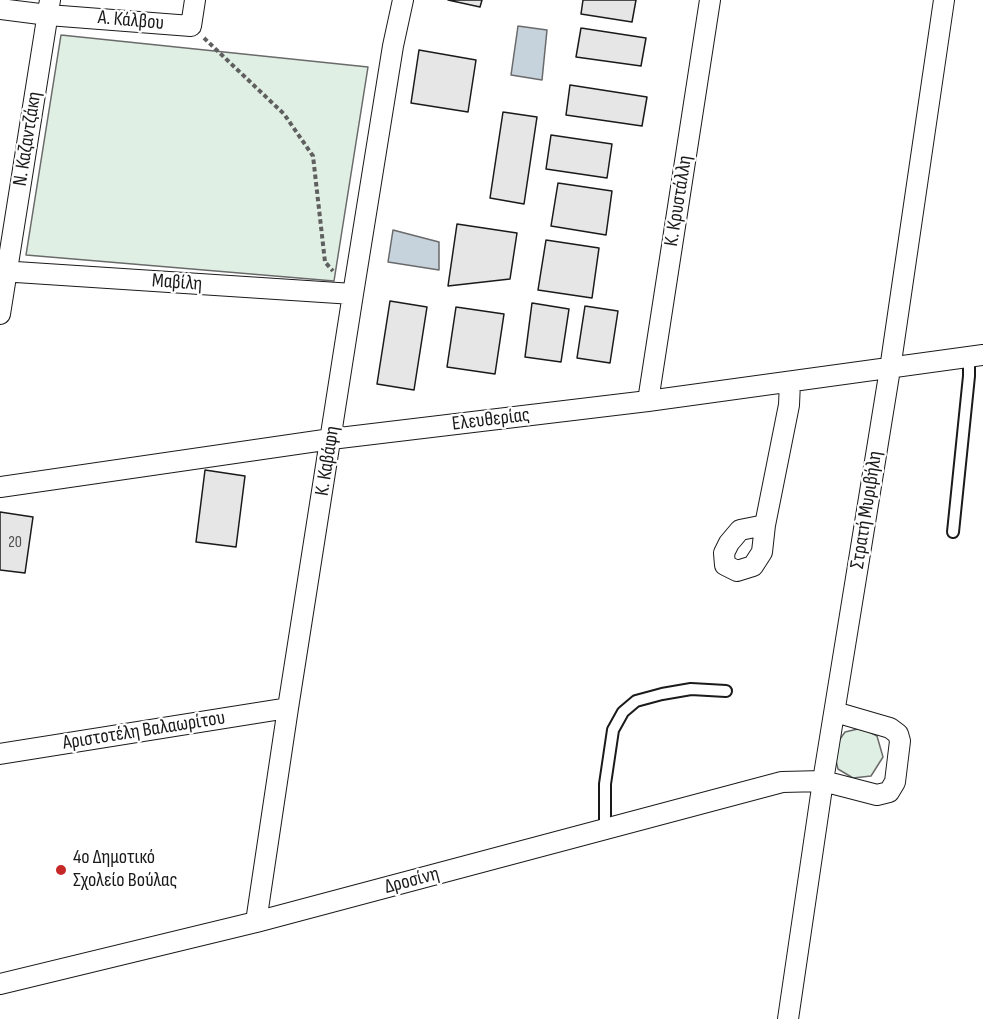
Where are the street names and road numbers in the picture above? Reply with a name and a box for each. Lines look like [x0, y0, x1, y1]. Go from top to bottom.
street label: A. Κάλβου [97, 6, 165, 36]
street label: Ν. Καζαντζάκη [9, 90, 47, 188]
street label: Κ. Κρυστάλλη [660, 154, 698, 248]
street label: Μαβίλη [151, 269, 203, 297]
street label: Ελευθερίας [451, 403, 531, 437]
street label: Κ. Καβάφη [311, 424, 345, 498]
street label: Στρατή Μυριβήλη [846, 450, 888, 570]
street label: Αριστοτέλη Βαλαωρίτου [61, 706, 227, 756]
street label: Δροσίνη [382, 862, 442, 900]

